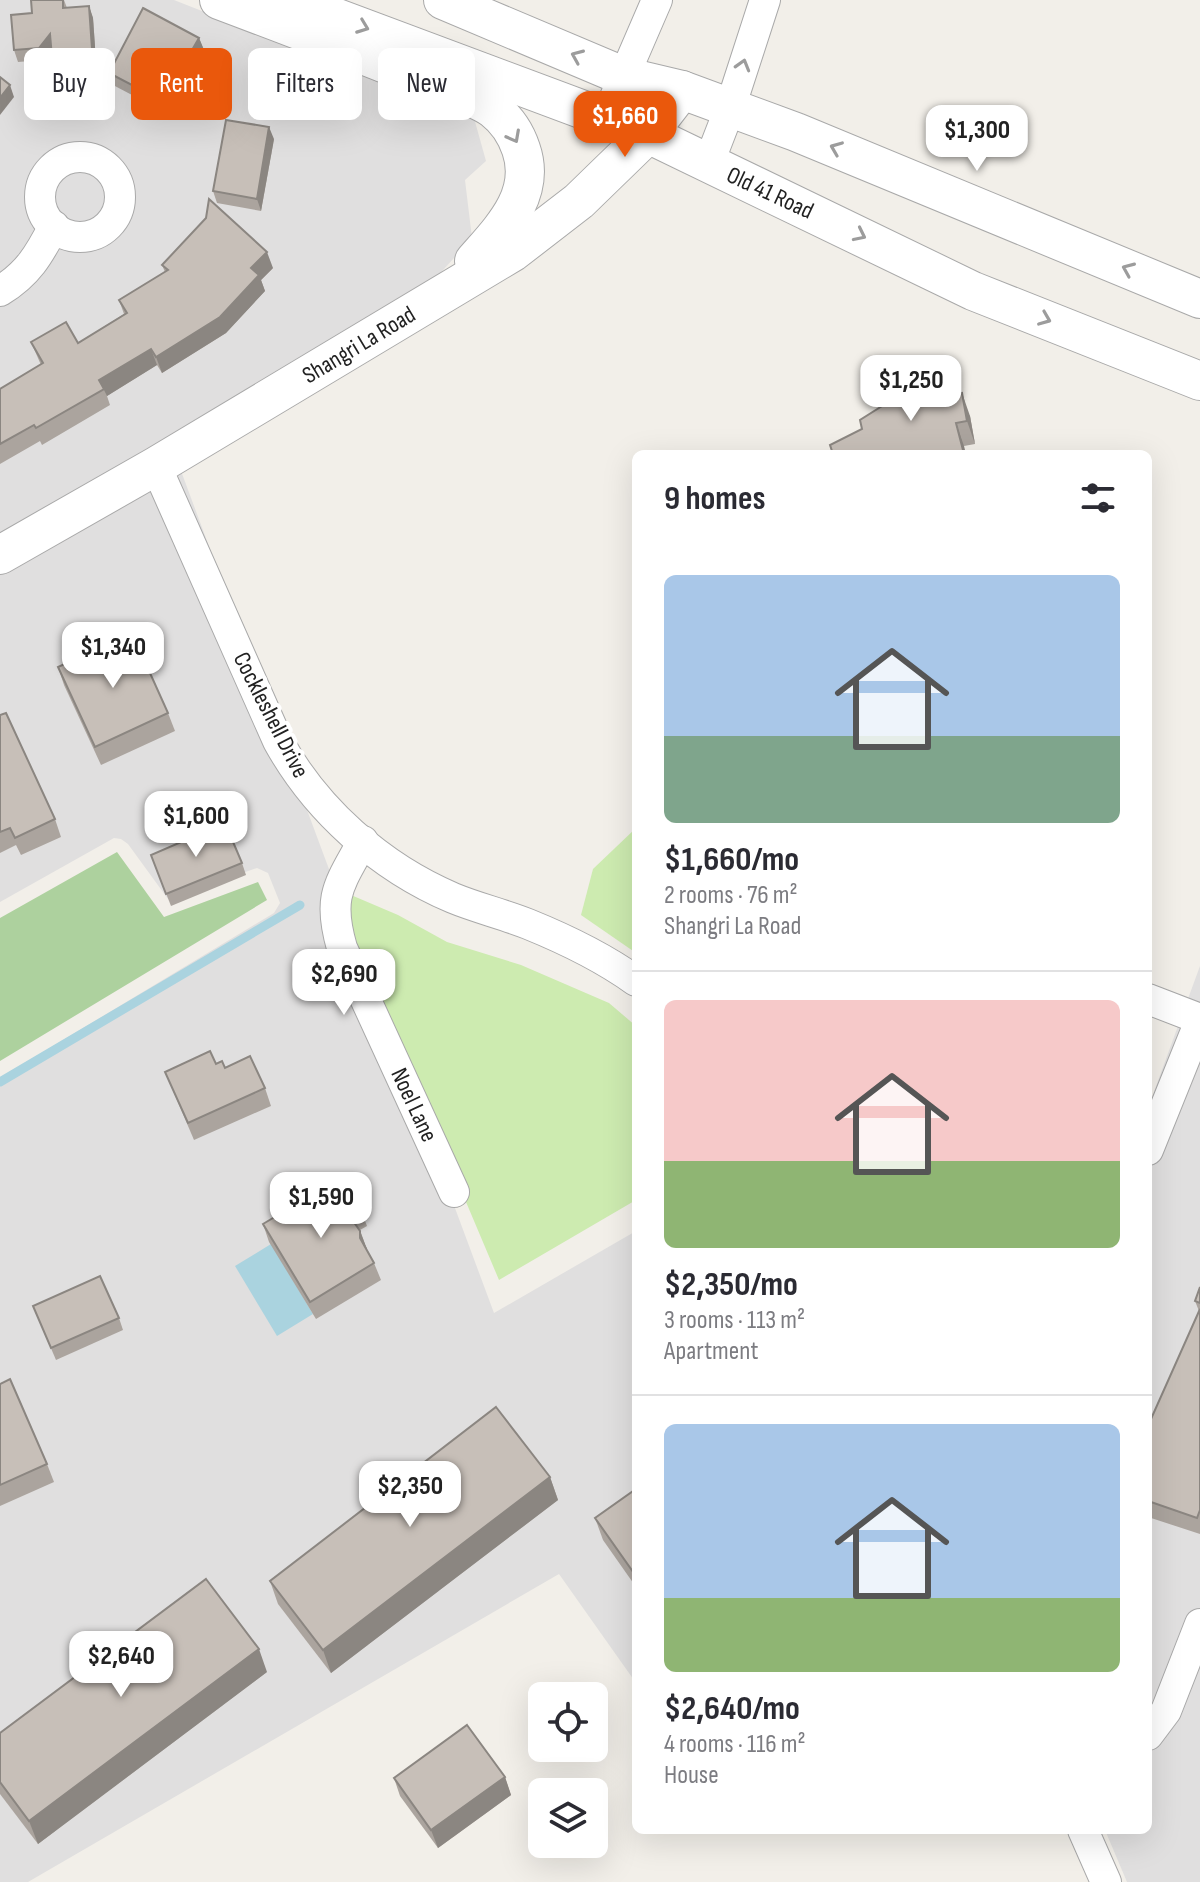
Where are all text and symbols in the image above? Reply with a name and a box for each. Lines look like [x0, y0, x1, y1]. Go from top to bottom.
one-way arrow [355, 17, 369, 34]
chip: Buy [24, 48, 115, 120]
chip: Rent [131, 48, 232, 120]
chip: Filters [248, 48, 362, 120]
chip: New [378, 48, 475, 120]
one-way arrow [571, 50, 586, 66]
one-way arrow [734, 58, 750, 72]
pin: $1,660 [560, 91, 690, 159]
text: $1,660 [592, 101, 658, 132]
pin: $1,300 [912, 105, 1042, 173]
text: $1,300 [944, 115, 1010, 146]
one-way arrow [505, 128, 520, 143]
one-way arrow [830, 141, 844, 158]
street label: Old 41 Road [722, 160, 818, 226]
one-way arrow [852, 225, 867, 241]
one-way arrow [1122, 263, 1136, 279]
street label: Shangri La Road [297, 300, 421, 390]
one-way arrow [1037, 309, 1051, 326]
pin: $1,250 [846, 355, 976, 423]
text: $1,250 [878, 365, 944, 396]
icon: filters [1076, 476, 1120, 520]
text: 9 homes [664, 478, 765, 519]
pin: $1,340 [48, 622, 178, 690]
icon: home [820, 627, 964, 771]
text: $1,340 [80, 632, 146, 663]
street label: Cockleshell Drive [227, 647, 315, 783]
pin: $1,600 [131, 791, 261, 859]
text: $1,600 [163, 801, 230, 832]
text: $1,660/mo [664, 839, 799, 880]
text: 2 rooms · 76 m² [664, 880, 798, 911]
text: Shangri La Road [664, 911, 801, 942]
pin: $2,690 [279, 949, 409, 1017]
text: $2,690 [310, 959, 378, 990]
icon: home [820, 1052, 964, 1196]
street label: Noel Lane [384, 1063, 444, 1147]
pin: $1,590 [256, 1172, 386, 1240]
text: $1,590 [288, 1182, 354, 1213]
text: $2,350/mo [664, 1264, 798, 1305]
text: 3 rooms · 113 m² [664, 1305, 805, 1336]
text: Apartment [664, 1336, 758, 1367]
pin: $2,350 [345, 1461, 475, 1529]
text: $2,350 [377, 1471, 443, 1502]
icon: home [820, 1476, 964, 1620]
pin: $2,640 [56, 1631, 186, 1699]
text: $2,640 [87, 1641, 155, 1672]
map controls [528, 1682, 608, 1858]
button: locate [528, 1682, 608, 1762]
text: $2,640/mo [664, 1688, 800, 1729]
text: 4 rooms · 116 m² [664, 1729, 806, 1760]
text: House [664, 1760, 719, 1791]
button: layers [528, 1778, 608, 1858]

